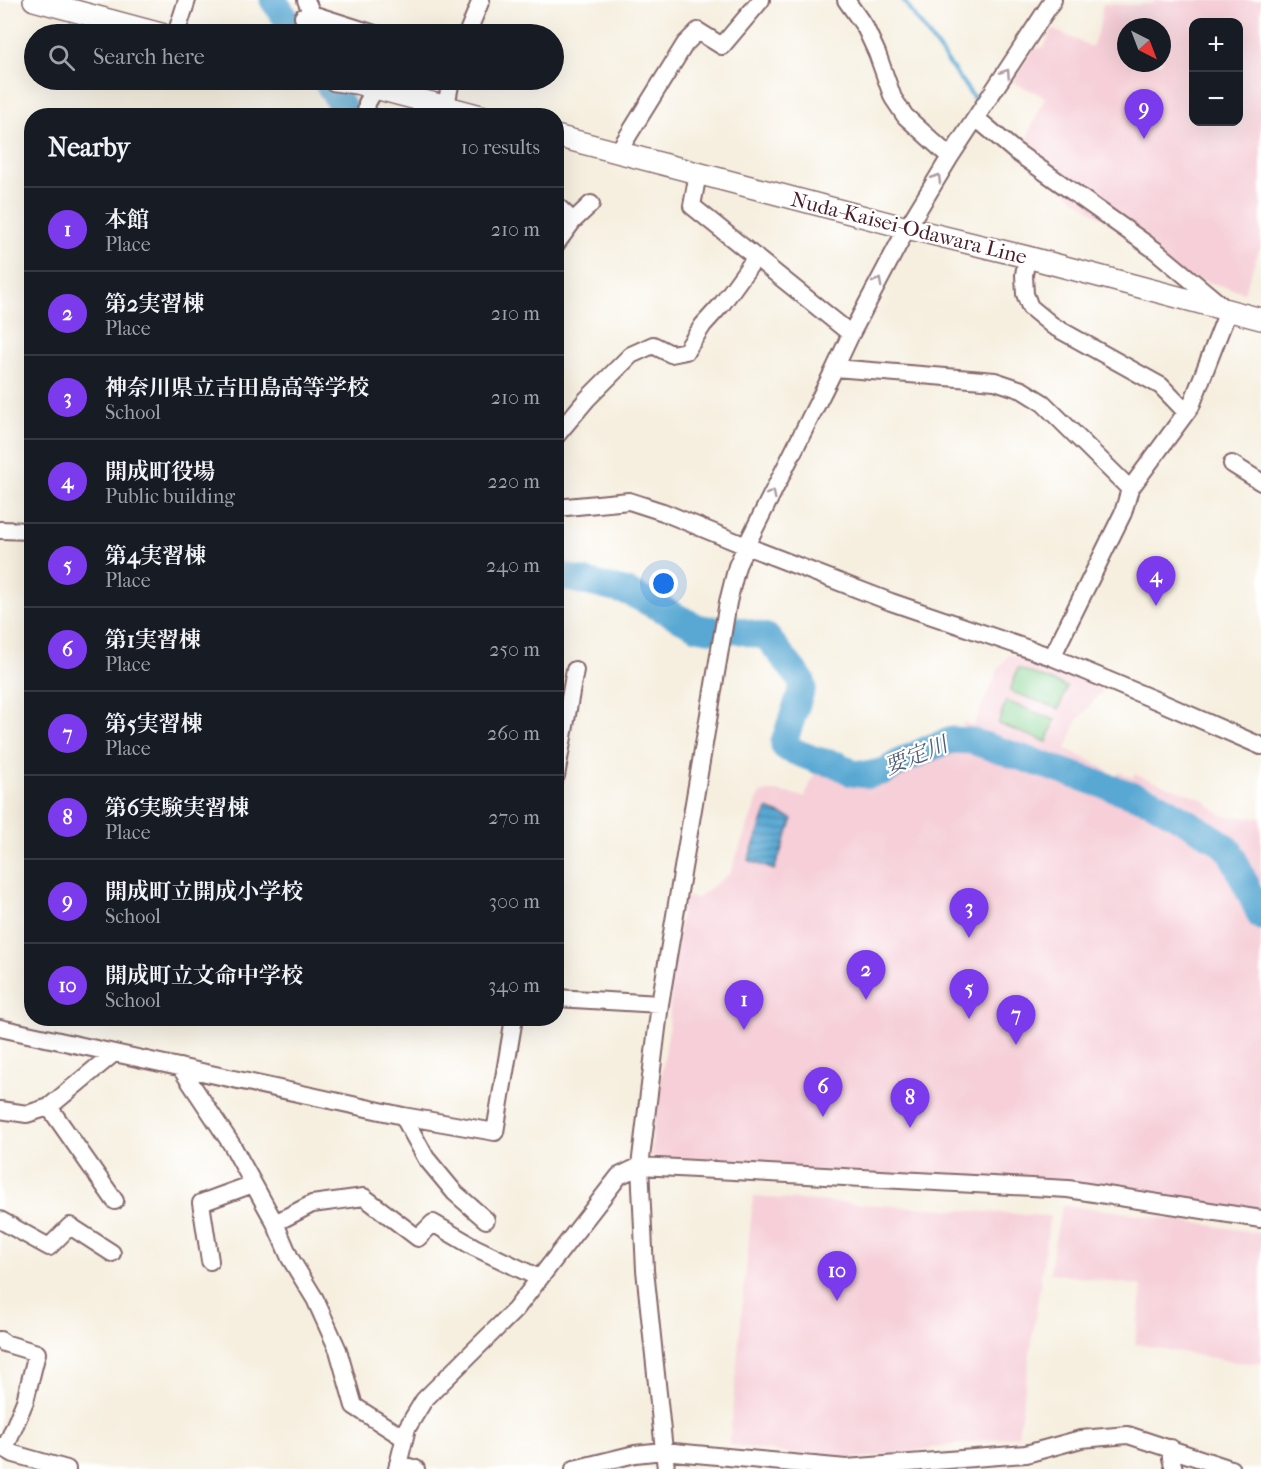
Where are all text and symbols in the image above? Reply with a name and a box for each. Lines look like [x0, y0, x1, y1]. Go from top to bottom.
north arrow [1117, 18, 1171, 72]
map controls [1189, 18, 1243, 126]
button: + [1189, 18, 1243, 72]
search box [24, 24, 564, 90]
icon: search [45, 41, 78, 74]
text: Search here [93, 44, 205, 70]
one-way arrow [999, 68, 1010, 79]
button: − [1189, 72, 1243, 126]
pin: 9 [1124, 90, 1164, 139]
text: Nearby [48, 132, 130, 163]
text: 10 results [461, 136, 540, 159]
one-way arrow [929, 174, 941, 184]
street label: Nuda-Kaisei-Odawara Line [789, 187, 1029, 269]
text: 本館 [105, 207, 149, 233]
text: 1 [64, 218, 71, 241]
text: 210 m [491, 218, 540, 241]
text: Place [105, 233, 151, 256]
one-way arrow [871, 278, 882, 288]
text: 第2実習棟 [105, 291, 204, 317]
text: 2 [62, 302, 73, 325]
text: 210 m [491, 302, 540, 325]
text: Place [105, 317, 151, 340]
text: 神奈川県立吉田島高等学校 [105, 375, 369, 401]
text: 3 [63, 386, 72, 409]
text: 210 m [491, 386, 540, 409]
text: School [105, 401, 161, 424]
text: 開成町役場 [105, 459, 215, 485]
text: 4 [62, 470, 73, 493]
text: 220 m [487, 470, 540, 493]
text: Public building [105, 485, 235, 508]
one-way arrow [765, 489, 776, 500]
text: 第4実習棟 [105, 543, 206, 569]
text: 5 [63, 554, 72, 577]
text: 240 m [486, 554, 540, 577]
pin: 4 [1136, 556, 1176, 606]
text: Place [105, 569, 151, 592]
your location [649, 569, 678, 598]
text: 第1実習棟 [105, 627, 201, 653]
text: 6 [62, 638, 73, 661]
text: 250 m [489, 638, 540, 661]
text: Place [105, 653, 151, 676]
text: 第5実習棟 [105, 711, 203, 737]
text: 7 [63, 722, 72, 745]
text: 260 m [487, 722, 540, 745]
water label: 要定川 [881, 731, 953, 780]
text: Place [105, 737, 151, 760]
text: 第6実験実習棟 [105, 795, 249, 821]
text: 8 [62, 806, 73, 829]
text: 270 m [488, 806, 540, 829]
text: Place [105, 821, 151, 844]
text: 開成町立開成小学校 [105, 879, 303, 905]
pin: 3 [950, 888, 988, 938]
text: 9 [62, 890, 73, 913]
text: 300 m [489, 890, 540, 913]
text: School [105, 905, 161, 928]
pin: 2 [846, 950, 886, 1000]
text: 開成町立文命中学校 [105, 963, 303, 989]
pin: 5 [950, 970, 988, 1019]
text: 10 [58, 974, 77, 997]
text: 340 m [488, 974, 540, 997]
pin: 1 [724, 980, 764, 1030]
text: School [105, 989, 161, 1012]
pin: 7 [996, 996, 1036, 1045]
pin: 6 [804, 1068, 842, 1117]
pin: 8 [890, 1078, 930, 1128]
pin: 10 [818, 1252, 856, 1301]

